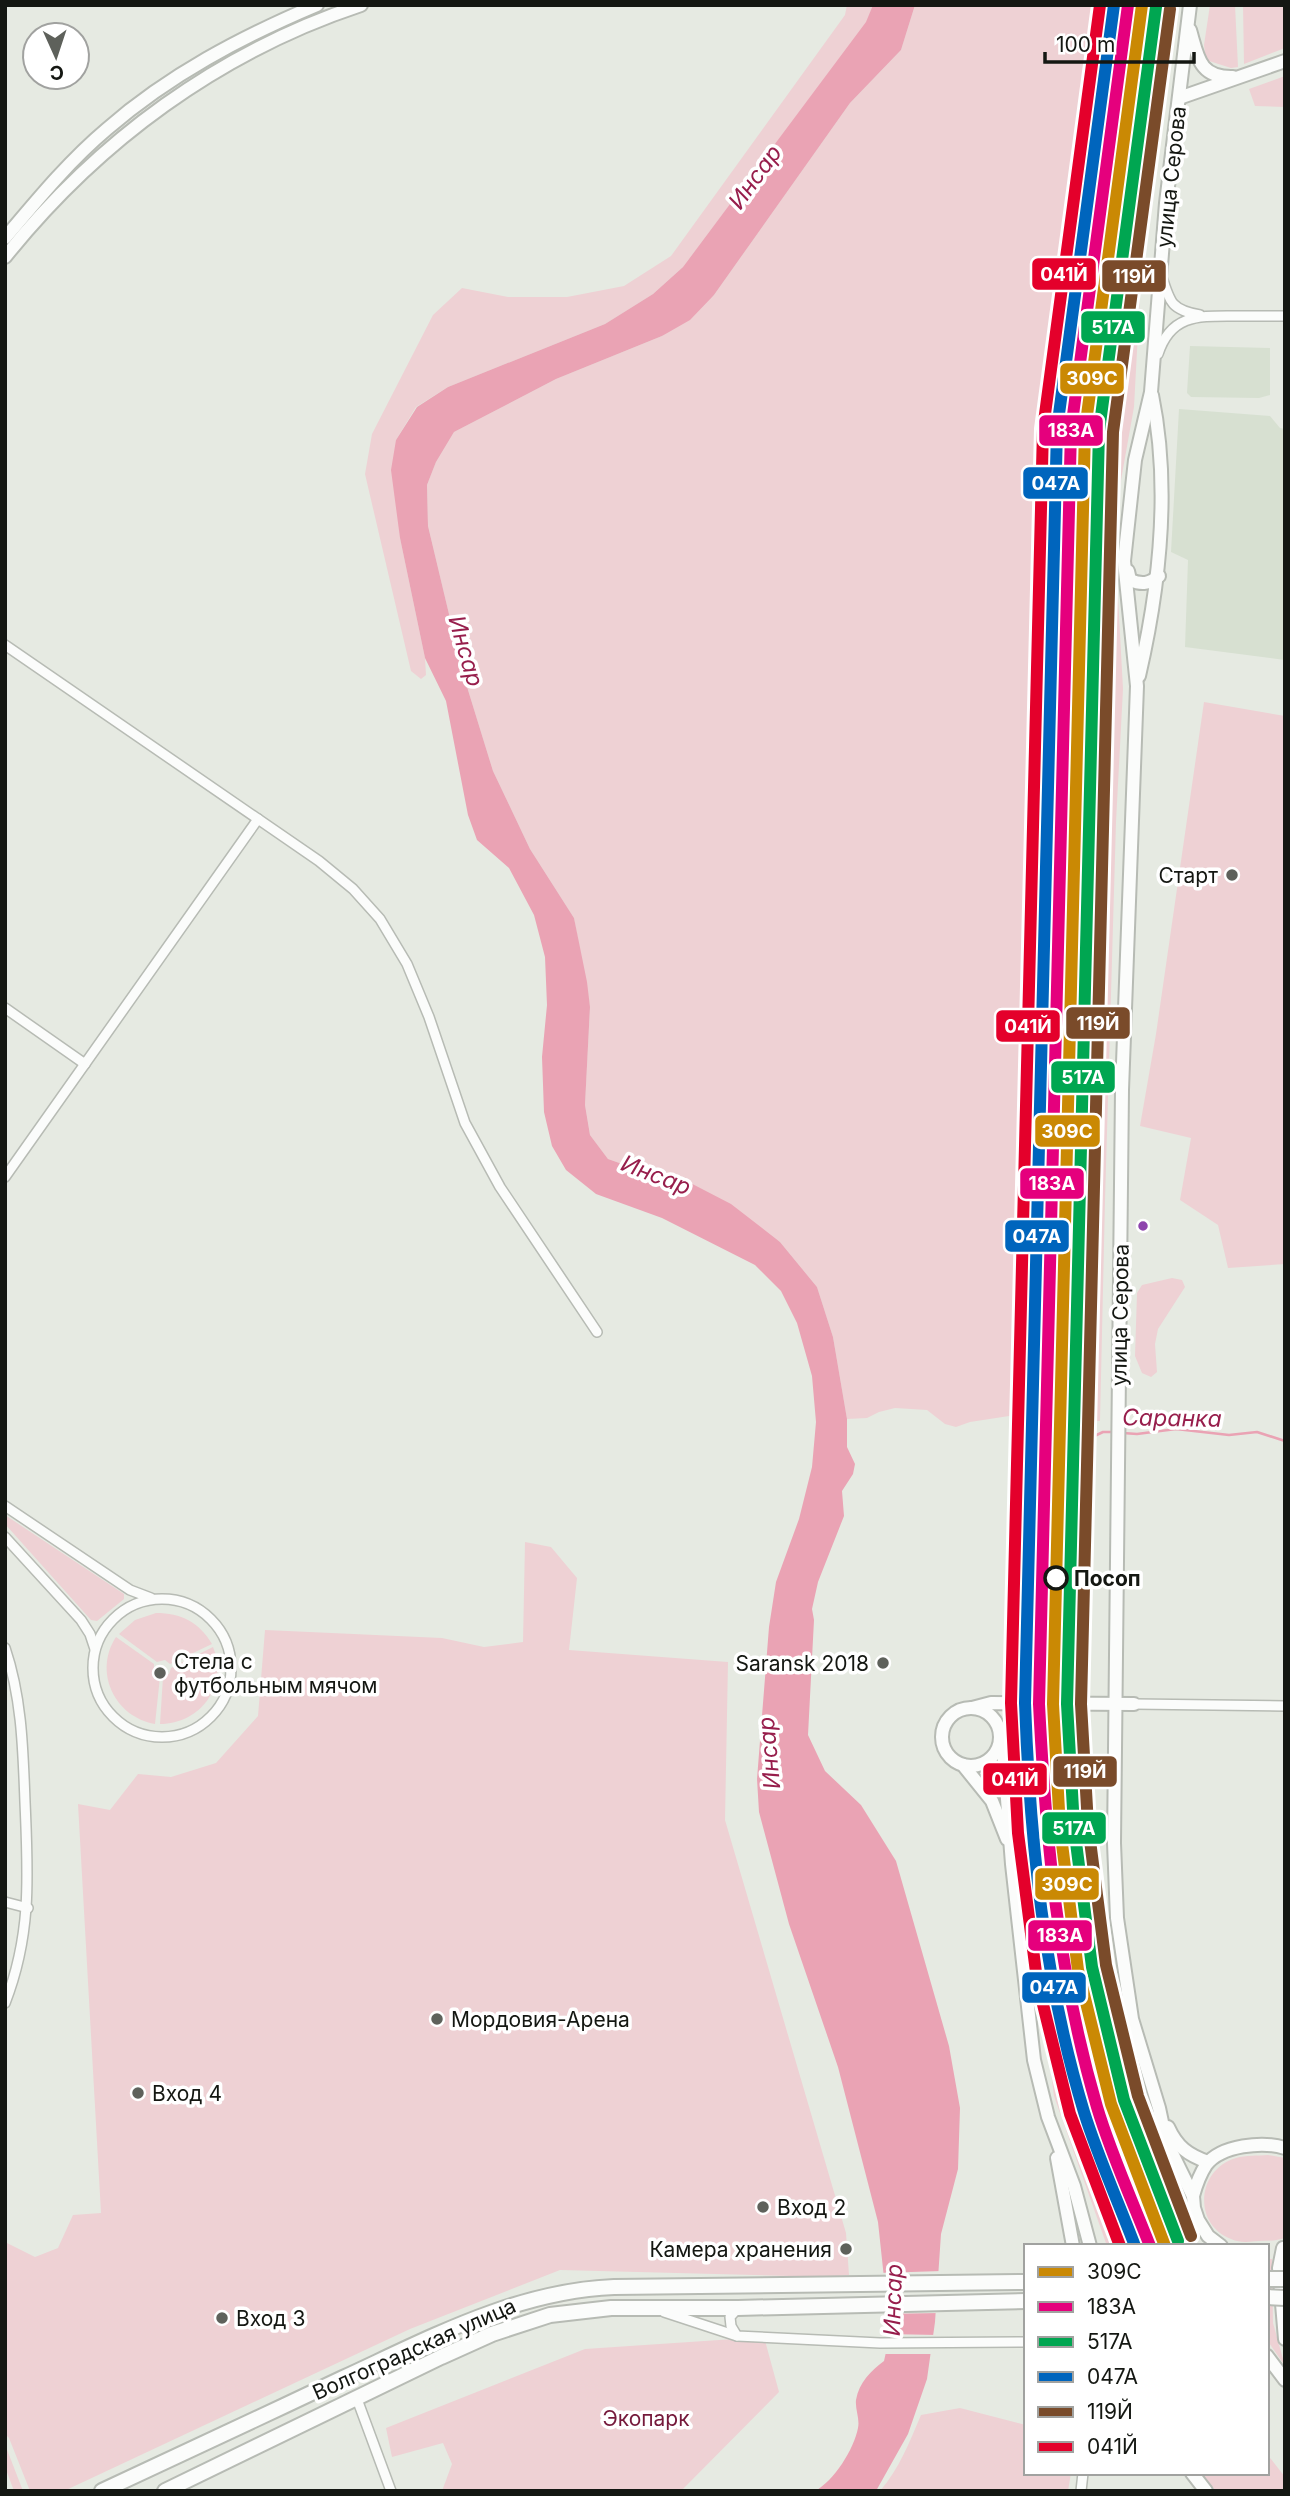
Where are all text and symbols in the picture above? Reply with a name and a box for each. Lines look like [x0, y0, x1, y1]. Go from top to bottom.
north arrow [21, 21, 91, 91]
scale bar [1045, 21, 1194, 65]
text: 100 m [1056, 32, 1115, 57]
text: С [49, 61, 64, 84]
street label: улица Серова [1151, 105, 1191, 249]
water label: Инсар [722, 139, 788, 215]
line badge: 041Й [1031, 257, 1097, 291]
line badge: 119Й [1101, 259, 1167, 293]
text: 041Й [1040, 262, 1088, 286]
text: 119Й [1112, 264, 1156, 288]
line badge: 517А [1080, 310, 1146, 344]
text: 517А [1091, 316, 1135, 339]
line badge: 309С [1059, 362, 1125, 395]
text: 309С [1066, 367, 1118, 390]
line badge: 183А [1038, 414, 1104, 447]
text: 183А [1047, 419, 1095, 442]
line badge: 047А [1022, 466, 1089, 500]
text: 047А [1032, 472, 1080, 495]
water label: Инсар [443, 612, 489, 690]
place label: Старт [1158, 863, 1218, 888]
marker: Старт [1224, 867, 1240, 883]
line badge: 119Й [1065, 1006, 1131, 1040]
line badge: 041Й [995, 1009, 1061, 1043]
text: 119Й [1076, 1011, 1120, 1035]
text: 041Й [1004, 1014, 1052, 1038]
line badge: 517А [1050, 1060, 1116, 1094]
text: 517А [1061, 1066, 1105, 1089]
line badge: 309С [1034, 1114, 1101, 1148]
text: 309С [1041, 1120, 1093, 1143]
water label: Инсар [617, 1149, 695, 1201]
line badge: 183А [1019, 1167, 1085, 1200]
text: 183А [1028, 1172, 1076, 1195]
line badge: 047А [1004, 1219, 1070, 1253]
unlabelled marker [1136, 1219, 1150, 1233]
text: 047А [1013, 1225, 1061, 1248]
street label: улица Серова [1106, 1244, 1134, 1386]
water label: Саранка [1122, 1403, 1222, 1433]
marker: Посоп [1044, 1566, 1068, 1590]
place label: Посоп [1074, 1566, 1141, 1591]
place label: Стела с футбольным мячом [174, 1649, 377, 1698]
place label: Saransk 2018 [736, 1651, 869, 1676]
marker: Saransk 2018 [875, 1655, 891, 1671]
marker: Стела с футбольным мячом [152, 1665, 168, 1681]
water label: Инсар [752, 1716, 786, 1790]
line badge: 119Й [1052, 1755, 1118, 1788]
text: 119Й [1063, 1759, 1107, 1783]
line badge: 041Й [982, 1762, 1048, 1796]
text: 041Й [991, 1767, 1039, 1791]
line badge: 517А [1041, 1811, 1107, 1845]
text: 517А [1052, 1817, 1096, 1840]
line badge: 309С [1034, 1867, 1100, 1901]
text: 309С [1041, 1873, 1093, 1896]
line badge: 183А [1027, 1919, 1093, 1952]
text: 183А [1036, 1924, 1084, 1947]
line badge: 047А [1021, 1971, 1087, 2004]
text: 047А [1030, 1976, 1078, 1999]
place label: Мордовия-Арена [451, 2007, 630, 2032]
marker: Мордовия-Арена [429, 2011, 445, 2027]
place label: Вход 4 [152, 2081, 222, 2106]
marker: Вход 4 [130, 2085, 146, 2101]
place label: Вход 2 [777, 2195, 846, 2220]
marker: Вход 2 [755, 2199, 771, 2215]
place label: Камера хранения [649, 2237, 832, 2262]
marker: Камера хранения [838, 2241, 854, 2257]
legend [1024, 2244, 1269, 2475]
text: 309С [1087, 2259, 1142, 2284]
water label: Инсар [878, 2263, 908, 2337]
street label: Волгоградская улица [309, 2293, 519, 2405]
text: 183А [1087, 2294, 1136, 2319]
place label: Вход 3 [236, 2306, 305, 2331]
marker: Вход 3 [214, 2310, 230, 2326]
text: 517А [1087, 2329, 1132, 2354]
text: 047А [1087, 2364, 1138, 2389]
text: 119Й [1087, 2398, 1133, 2424]
park label: Экопарк [602, 2406, 690, 2431]
text: 041Й [1087, 2433, 1138, 2459]

